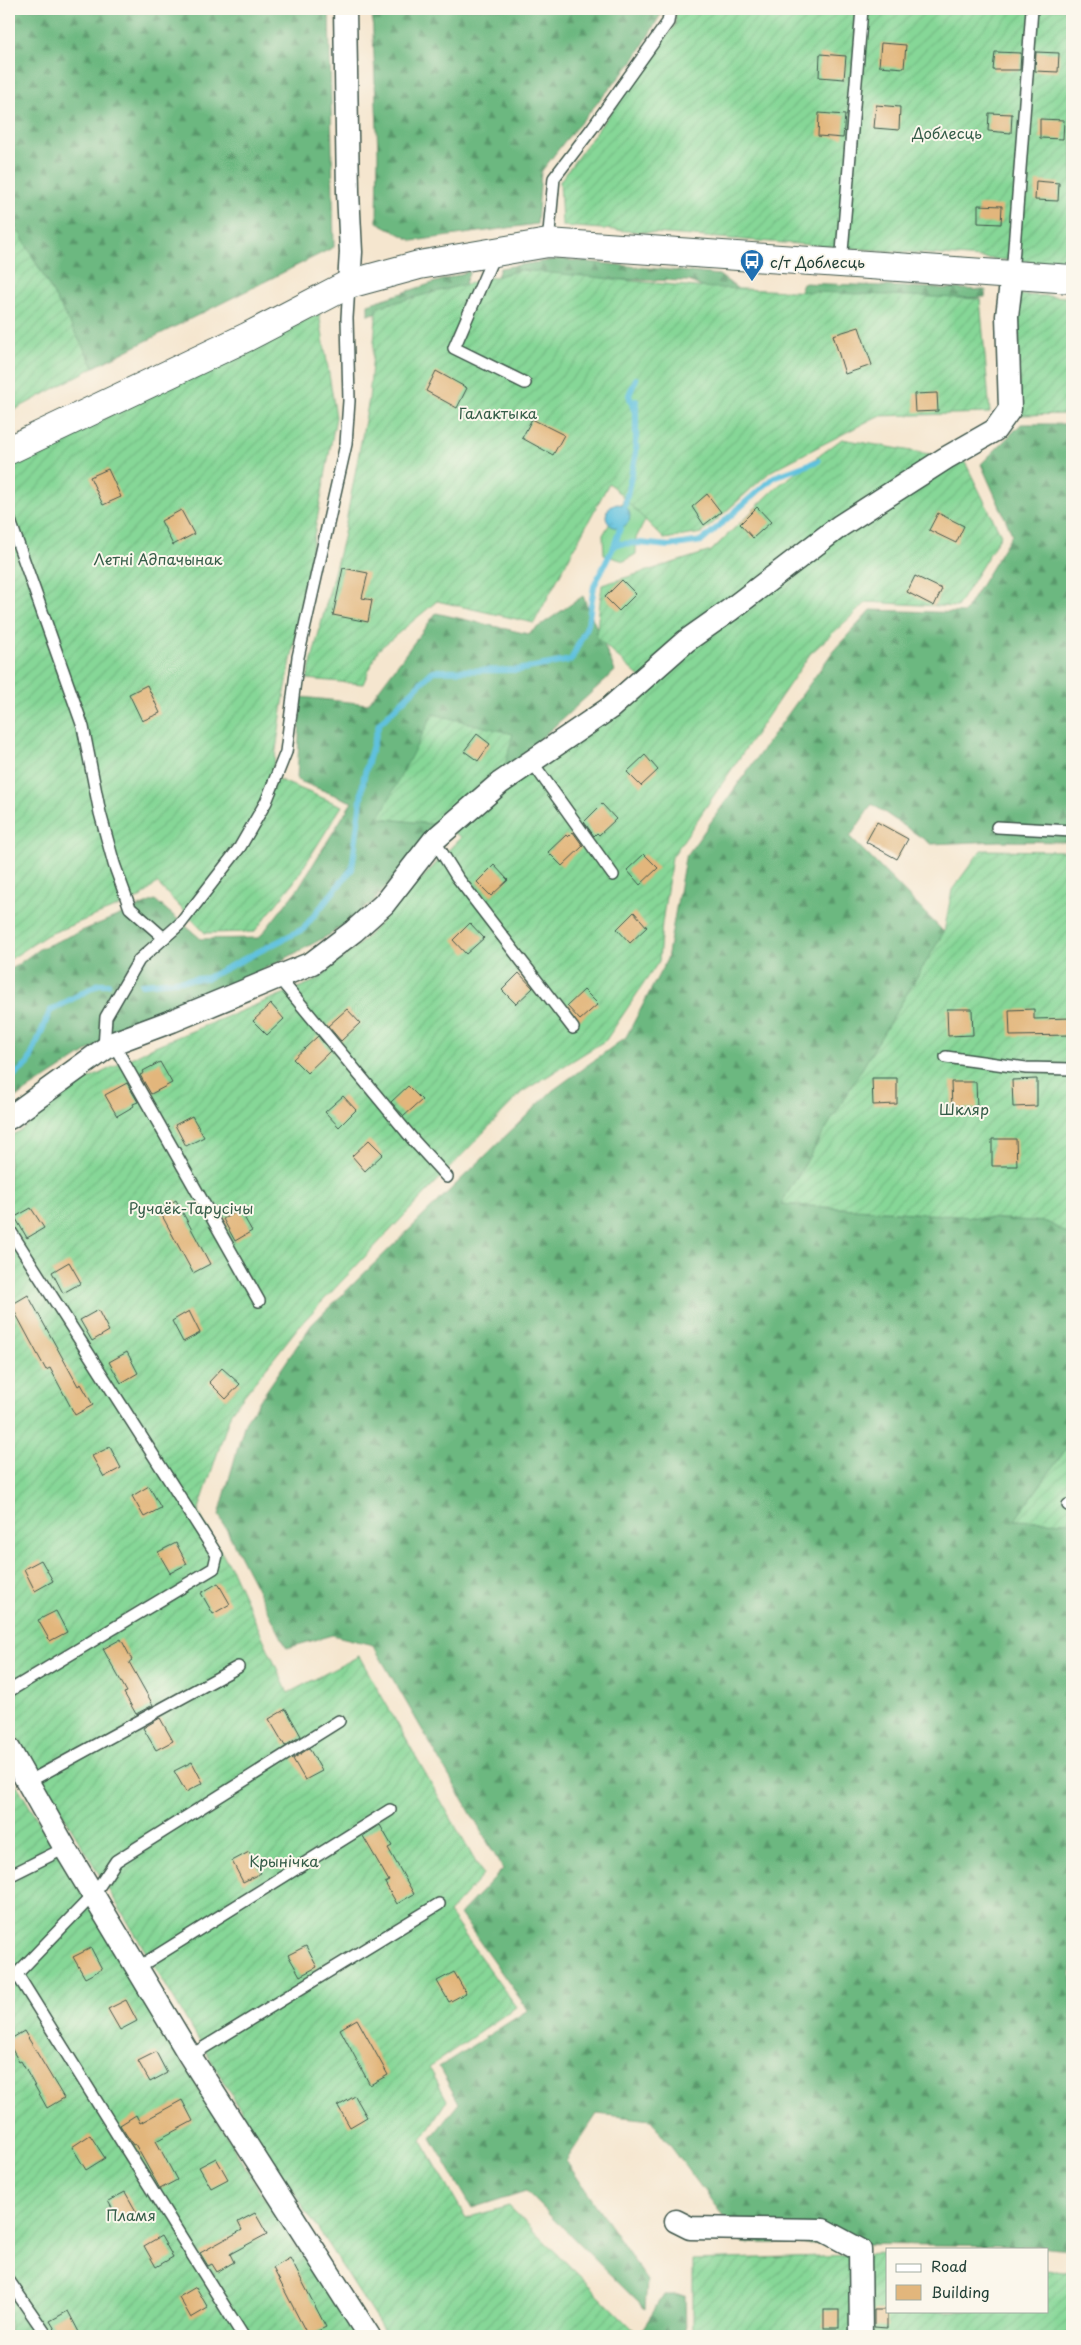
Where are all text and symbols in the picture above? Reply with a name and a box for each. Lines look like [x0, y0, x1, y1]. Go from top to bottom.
park label: Доблесць [911, 121, 982, 144]
bus stop icon: с/т Доблесць [739, 248, 765, 282]
place label: с/т Доблесць [770, 250, 865, 273]
park label: Галактыка [459, 401, 538, 424]
park label: Летні Адпачынак [94, 547, 223, 570]
park label: Шкляр [939, 1097, 989, 1120]
park label: Ручаёк-Тарусічы [128, 1196, 254, 1219]
park label: Крынічка [249, 1849, 319, 1872]
park label: Пламя [106, 2203, 156, 2226]
legend [886, 2248, 1048, 2312]
text: Road [931, 2254, 967, 2277]
text: Building [931, 2280, 990, 2303]

